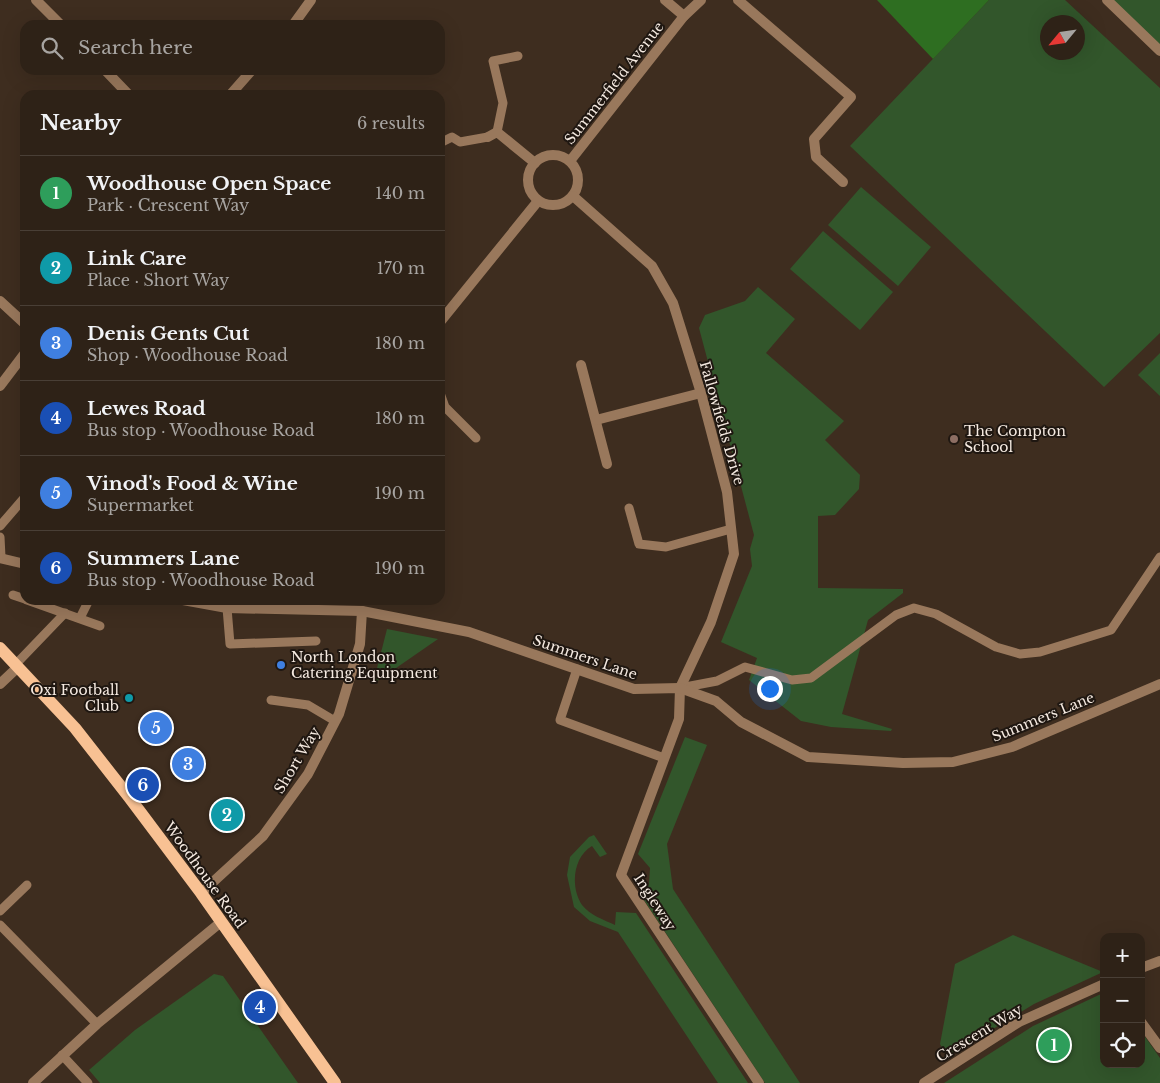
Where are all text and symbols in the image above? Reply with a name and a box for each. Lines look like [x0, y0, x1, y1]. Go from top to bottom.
north arrow [1040, 15, 1085, 60]
street label: Summerfield Avenue [560, 18, 668, 148]
search box [20, 20, 445, 75]
icon: search [38, 34, 66, 62]
text: Search here [78, 36, 193, 59]
text: Nearby [40, 110, 121, 136]
text: 6 results [357, 113, 425, 133]
text: Woodhouse Open Space [87, 172, 331, 195]
text: 1 [53, 183, 59, 203]
text: 140 m [375, 183, 425, 203]
text: Park · Crescent Way [87, 195, 249, 215]
text: Link Care [87, 247, 186, 270]
text: 2 [51, 258, 61, 278]
text: 170 m [377, 258, 425, 278]
text: Place · Short Way [87, 270, 229, 290]
text: Denis Gents Cut [87, 322, 249, 345]
text: 3 [51, 333, 61, 353]
text: 180 m [375, 333, 425, 353]
text: Shop · Woodhouse Road [87, 345, 288, 365]
street label: Fallowfields Drive [696, 359, 748, 487]
text: Lewes Road [87, 397, 206, 420]
text: 4 [51, 408, 61, 428]
text: 180 m [375, 408, 425, 428]
text: Bus stop · Woodhouse Road [87, 420, 315, 440]
place label: The Compton School [964, 422, 1066, 456]
marker: The Compton School [948, 433, 960, 445]
text: Vinod's Food & Wine [87, 472, 298, 495]
text: 5 [51, 483, 61, 503]
text: 190 m [374, 483, 425, 503]
text: Supermarket [87, 495, 194, 515]
text: Summers Lane [87, 547, 240, 570]
text: 6 [51, 558, 61, 578]
text: 190 m [374, 558, 425, 578]
text: Bus stop · Woodhouse Road [87, 570, 315, 590]
street label: Summers Lane [530, 631, 640, 683]
place label: North London Catering Equipment [291, 648, 438, 682]
marker: North London Catering Equipment [275, 659, 287, 671]
your location [757, 676, 783, 702]
place label: Oxi Football Club [30, 681, 119, 715]
street label: Summers Lane [989, 688, 1097, 746]
marker: Oxi Football Club [123, 692, 135, 704]
pin: 5 [140, 709, 172, 747]
street label: Short Way [270, 723, 324, 797]
pin: 3 [172, 745, 204, 783]
pin: 6 [127, 766, 159, 804]
pin: 2 [211, 796, 243, 834]
street label: Woodhouse Road [160, 818, 250, 932]
street label: Ingleway [630, 870, 680, 934]
map controls [1100, 933, 1145, 1068]
button: + [1100, 933, 1145, 978]
button: − [1100, 978, 1145, 1023]
pin: 4 [244, 988, 276, 1026]
street label: Crescent Way [932, 1000, 1026, 1066]
button: locate [1100, 1023, 1145, 1068]
pin: 1 [1038, 1026, 1070, 1064]

